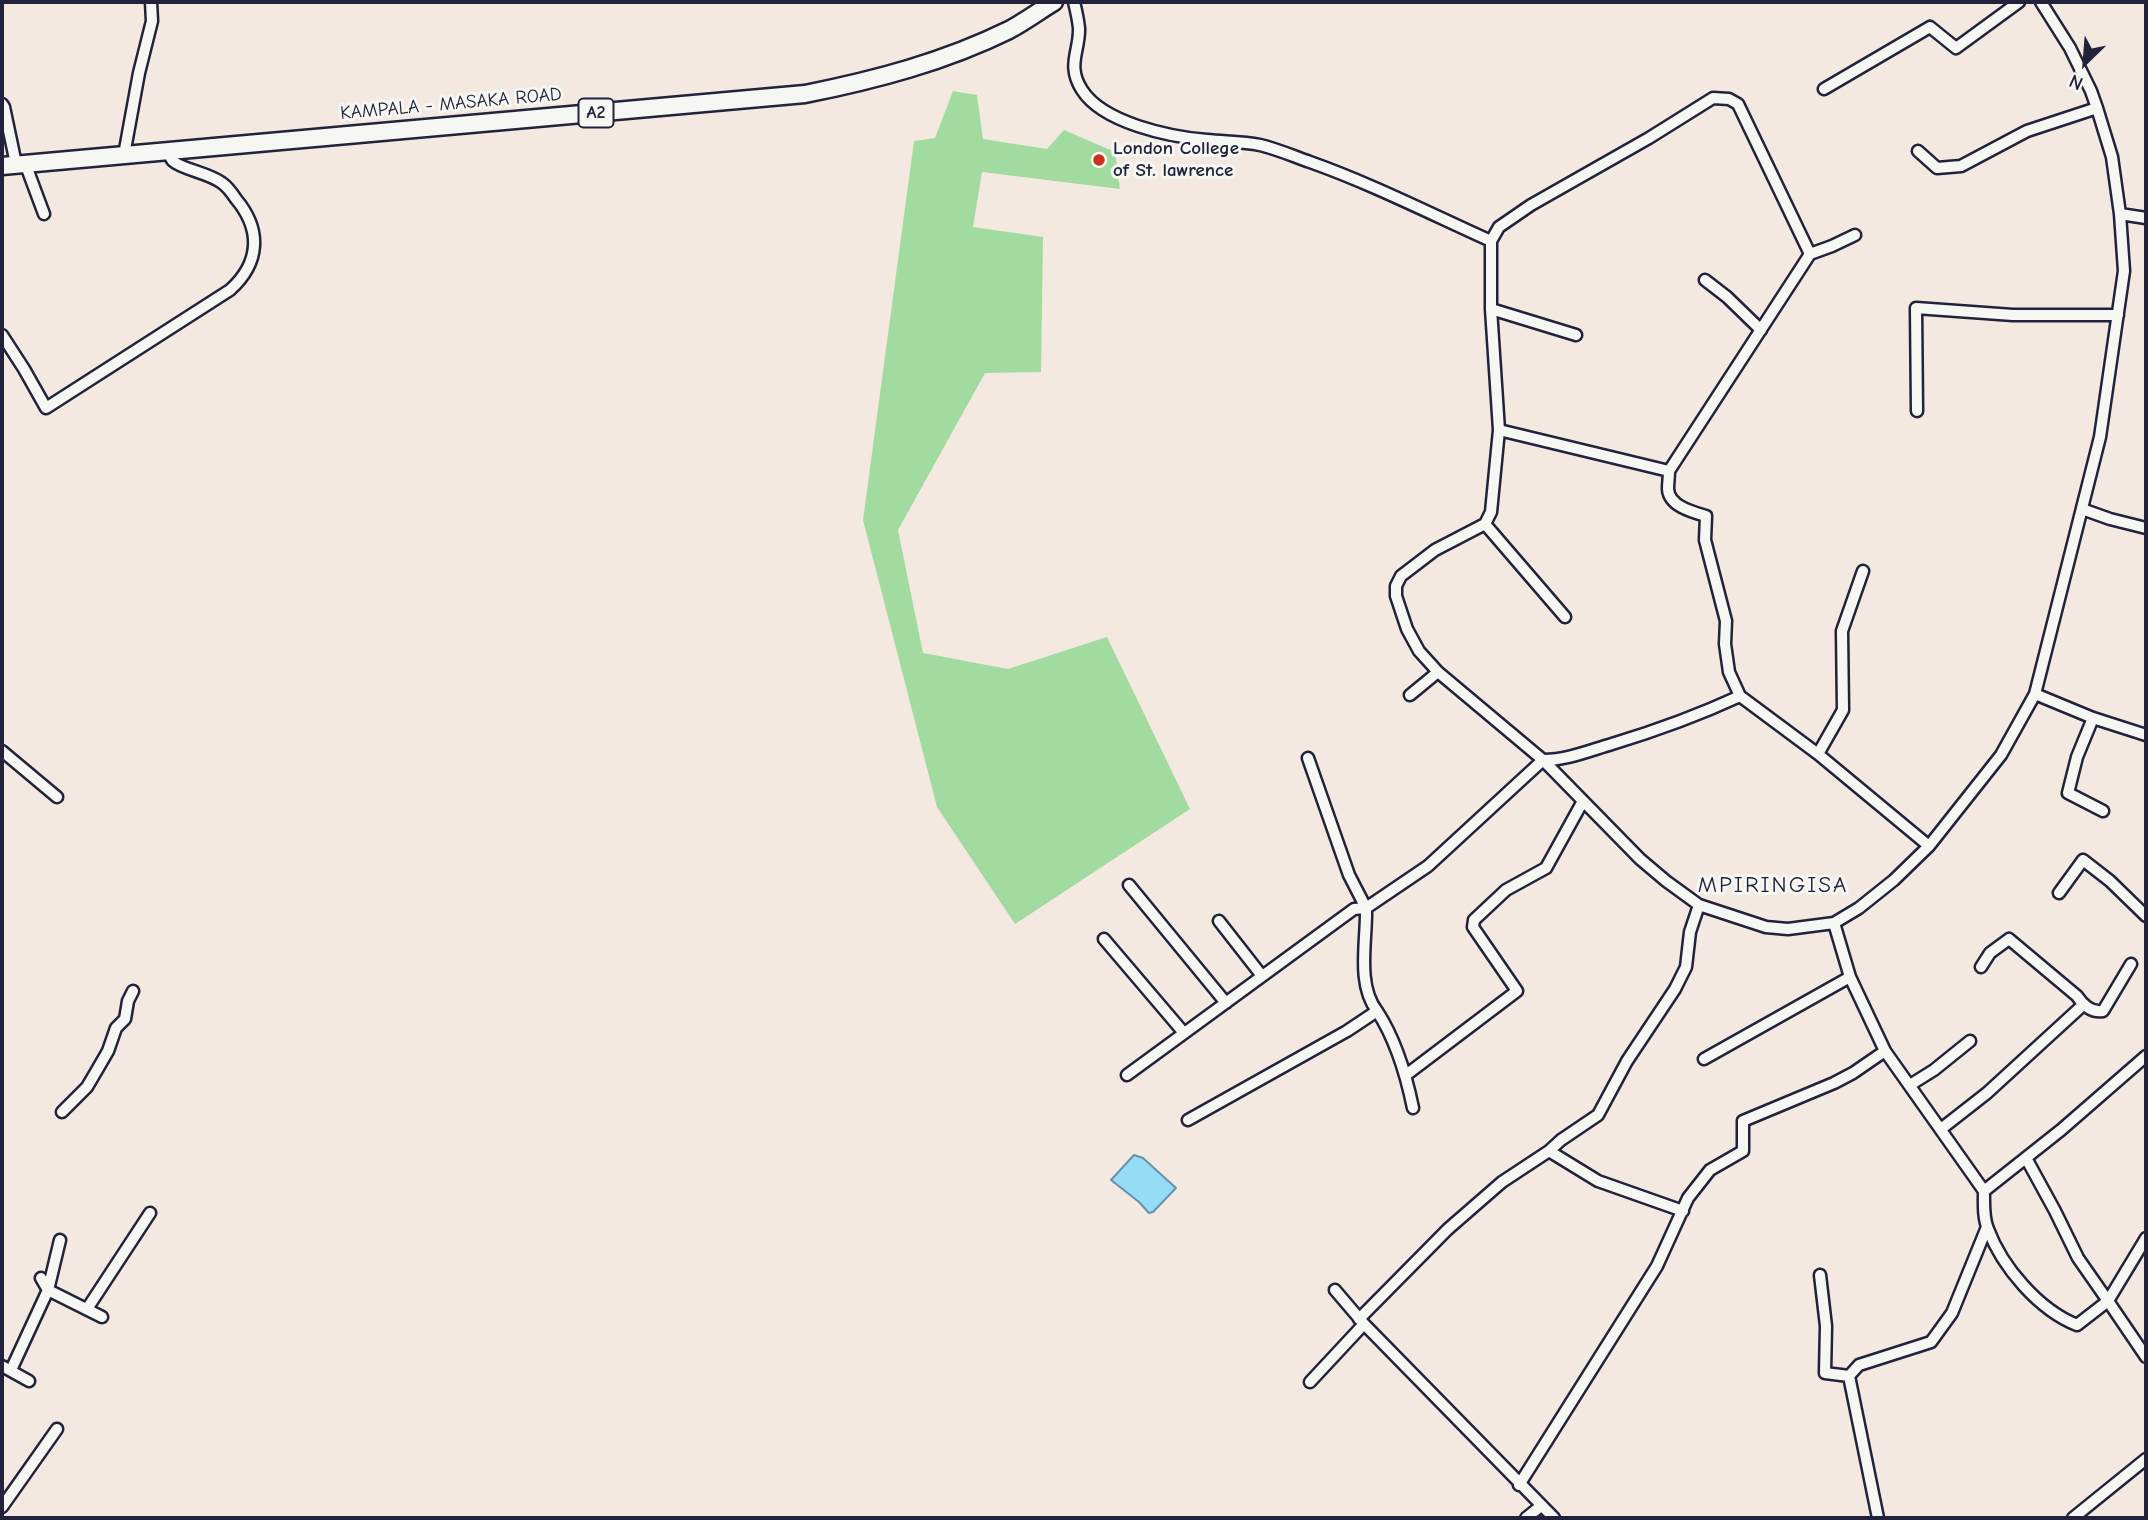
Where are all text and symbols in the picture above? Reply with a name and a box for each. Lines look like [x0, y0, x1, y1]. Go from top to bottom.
north arrow [2050, 28, 2120, 98]
text: N [2066, 69, 2086, 95]
street label: KAMPALA - MASAKA ROAD [339, 83, 563, 125]
road number: A2 [578, 98, 614, 128]
place label: London College of St. lawrence [1113, 138, 1239, 182]
marker: London College of St. lawrence [1091, 152, 1107, 168]
district label: MPIRINGISA [1699, 871, 1847, 899]

